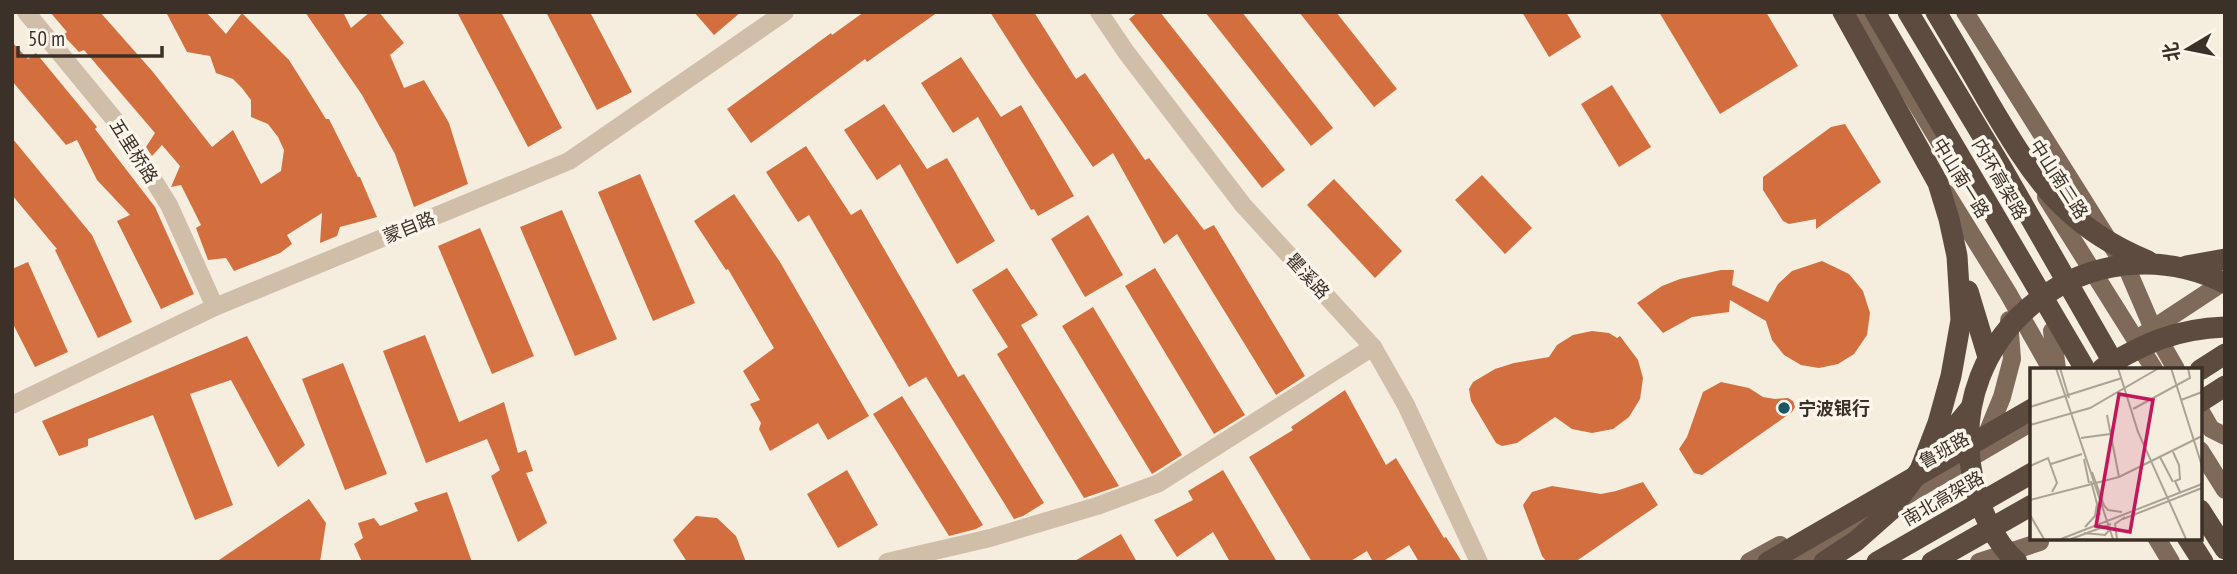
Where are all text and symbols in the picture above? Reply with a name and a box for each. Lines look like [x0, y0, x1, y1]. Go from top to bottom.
scale bar [18, 14, 161, 58]
north arrow [2153, 14, 2223, 84]
text: 50 m [28, 25, 65, 52]
text: 北 [2158, 41, 2185, 63]
street label: 五里桥路 [105, 115, 163, 187]
street label: 中山南一路 [1927, 134, 1995, 222]
street label: 内环高架路 [1968, 134, 2032, 224]
street label: 中山南二路 [2025, 135, 2093, 223]
street label: 蒙自路 [380, 206, 438, 248]
street label: 瞿溪路 [1281, 248, 1335, 304]
inset map [2030, 368, 2202, 539]
place label: 宁波银行 [1798, 397, 1870, 420]
marker: 宁波银行 [1776, 400, 1792, 416]
street label: 鲁班路 [1915, 427, 1973, 473]
street label: 南北高架路 [1898, 466, 1988, 530]

